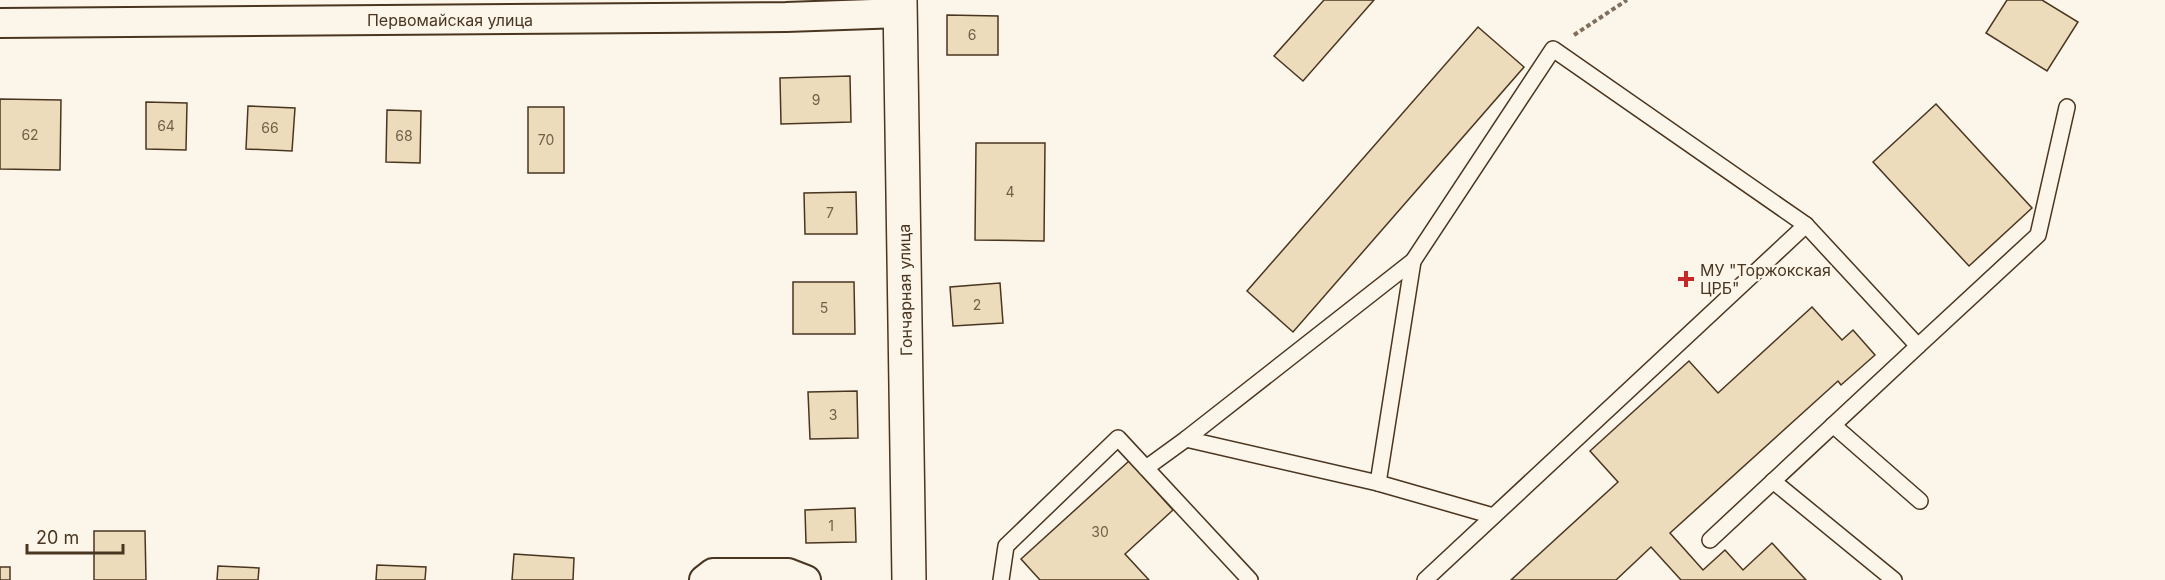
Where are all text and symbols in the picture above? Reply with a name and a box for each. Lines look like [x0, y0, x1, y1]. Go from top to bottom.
street label: Первомайская улица [367, 10, 533, 30]
house number: 6 [968, 26, 976, 43]
house number: 9 [812, 91, 820, 108]
house number: 64 [157, 117, 175, 134]
house number: 66 [261, 119, 279, 136]
house number: 62 [21, 126, 39, 143]
house number: 68 [395, 127, 413, 144]
house number: 70 [538, 131, 554, 148]
house number: 4 [1005, 183, 1015, 200]
house number: 7 [826, 204, 834, 221]
street label: Гончарная улица [894, 224, 916, 356]
place label: МУ "Торжокская ЦРБ" [1700, 260, 1831, 298]
marker: МУ "Торжокская ЦРБ" [1677, 270, 1695, 288]
house number: 2 [973, 296, 981, 313]
house number: 5 [820, 299, 828, 316]
house number: 3 [829, 406, 837, 423]
scale bar [27, 517, 123, 555]
house number: 1 [828, 517, 834, 534]
house number: 30 [1091, 523, 1109, 540]
text: 20 m [36, 527, 79, 548]

